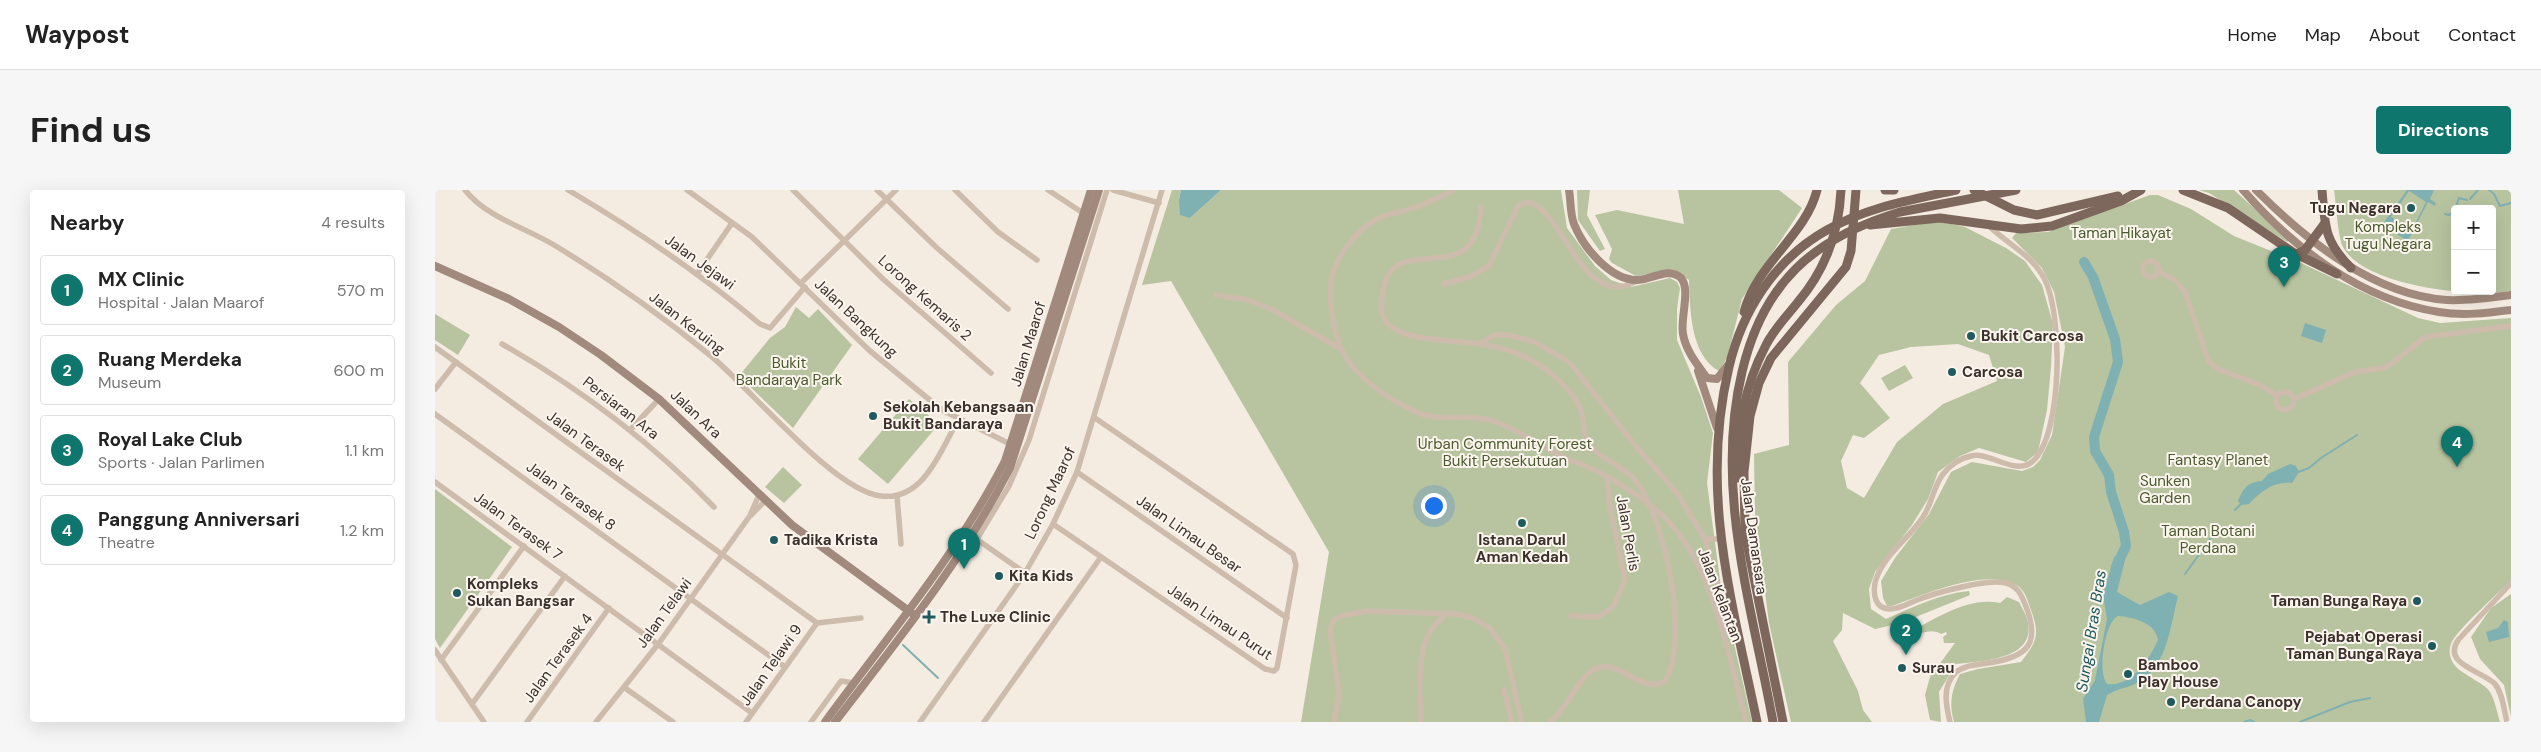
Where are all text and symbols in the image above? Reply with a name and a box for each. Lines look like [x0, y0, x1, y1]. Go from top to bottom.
text: Waypost [25, 19, 129, 50]
text: Home [2227, 23, 2277, 47]
text: Map [2305, 23, 2341, 47]
text: About [2369, 23, 2420, 47]
text: Contact [2448, 23, 2516, 47]
button: Directions [2376, 106, 2511, 154]
text: Find us [30, 107, 152, 153]
place label: Tugu Negara [2309, 198, 2401, 218]
marker: Tugu Negara [2405, 202, 2417, 214]
map controls [2451, 205, 2496, 295]
button: + [2451, 205, 2496, 250]
text: Nearby [50, 209, 124, 237]
text: 4 results [321, 212, 385, 233]
park label: Kompleks Tugu Negara [2345, 217, 2431, 254]
park label: Taman Hikayat [2071, 223, 2171, 243]
street label: Jalan Jejawi [661, 230, 739, 294]
pin: 3 [2268, 246, 2300, 287]
button: − [2451, 250, 2496, 295]
street label: Lorong Kemaris 2 [874, 251, 976, 345]
text: MX Clinic [98, 267, 185, 292]
street label: Jalan Bangkung [810, 274, 902, 362]
text: 1 [64, 280, 70, 301]
text: 570 m [337, 280, 384, 301]
street label: Jalan Keruing [645, 287, 729, 359]
text: Hospital · Jalan Maarof [98, 292, 264, 313]
street label: Jalan Maarof [1006, 299, 1050, 389]
place label: Bukit Carcosa [1981, 326, 2084, 346]
marker: Bukit Carcosa [1965, 330, 1977, 342]
text: Ruang Merdeka [98, 347, 242, 372]
park label: Bukit Bandaraya Park [736, 353, 843, 390]
text: 2 [62, 360, 72, 381]
text: 600 m [334, 360, 384, 381]
place label: Carcosa [1962, 362, 2023, 382]
marker: Carcosa [1946, 366, 1958, 378]
text: Museum [98, 372, 161, 393]
street label: Persiaran Ara [579, 372, 663, 444]
street label: Jalan Ara [666, 385, 726, 443]
place label: Sekolah Kebangsaan Bukit Bandaraya [883, 397, 1034, 434]
street label: Jalan Terasek [543, 406, 630, 477]
marker: Sekolah Kebangsaan Bukit Bandaraya [867, 410, 879, 422]
pin: 4 [2441, 426, 2473, 467]
text: Royal Lake Club [98, 427, 243, 452]
park label: Urban Community Forest Bukit Persekutuan [1418, 434, 1592, 471]
text: 3 [62, 440, 72, 461]
text: 1.1 km [345, 440, 384, 461]
street label: Lorong Maarof [1020, 444, 1080, 542]
park label: Fantasy Planet [2168, 450, 2269, 470]
text: Sports · Jalan Parlimen [98, 452, 265, 473]
street label: Jalan Terasek 8 [522, 457, 620, 535]
park label: Sunken Garden [2139, 471, 2191, 508]
street label: Jalan Damansara [1736, 476, 1772, 596]
street label: Jalan Terasek 7 [470, 487, 566, 565]
street label: Jalan Limau Besar [1132, 490, 1246, 578]
your location [1421, 493, 1447, 519]
street label: Jalan Perlis [1612, 494, 1644, 572]
text: Panggung Anniversari [98, 507, 300, 532]
marker: Istana Darul Aman Kedah [1516, 517, 1528, 529]
text: 4 [62, 520, 72, 541]
text: 1.2 km [340, 520, 384, 541]
park label: Taman Botani Perdana [2161, 521, 2255, 558]
pin: 1 [948, 528, 980, 569]
place label: Tadika Krista [784, 530, 878, 550]
place label: Istana Darul Aman Kedah [1476, 530, 1568, 567]
text: Theatre [98, 532, 155, 553]
marker: Tadika Krista [768, 534, 780, 546]
street label: Jalan Kelantan [1693, 545, 1747, 645]
place label: Kita Kids [1009, 566, 1073, 586]
water label: Sungai Bras Bras [2071, 568, 2111, 694]
marker: Kita Kids [993, 570, 1005, 582]
place label: Kompleks Sukan Bangsar [467, 574, 575, 611]
street label: Jalan Telawi [632, 574, 696, 652]
street label: Jalan Limau Purut [1164, 579, 1277, 665]
marker: Kompleks Sukan Bangsar [451, 587, 463, 599]
place label: Taman Bunga Raya [2271, 591, 2407, 611]
marker: Taman Bunga Raya [2411, 595, 2423, 607]
place label: The Luxe Clinic [940, 607, 1051, 627]
street label: Jalan Terasek 4 [519, 609, 597, 707]
marker: The Luxe Clinic [922, 610, 936, 624]
pin: 2 [1890, 614, 1922, 655]
street label: Jalan Telawi 9 [736, 620, 806, 710]
place label: Pejabat Operasi Taman Bunga Raya [2286, 627, 2422, 664]
marker: Pejabat Operasi Taman Bunga Raya [2426, 640, 2438, 652]
place label: Bamboo Play House [2138, 655, 2218, 692]
place label: Surau [1912, 658, 1954, 678]
marker: Surau [1896, 662, 1908, 674]
marker: Bamboo Play House [2122, 668, 2134, 680]
place label: Perdana Canopy [2181, 692, 2302, 712]
marker: Perdana Canopy [2165, 696, 2177, 708]

